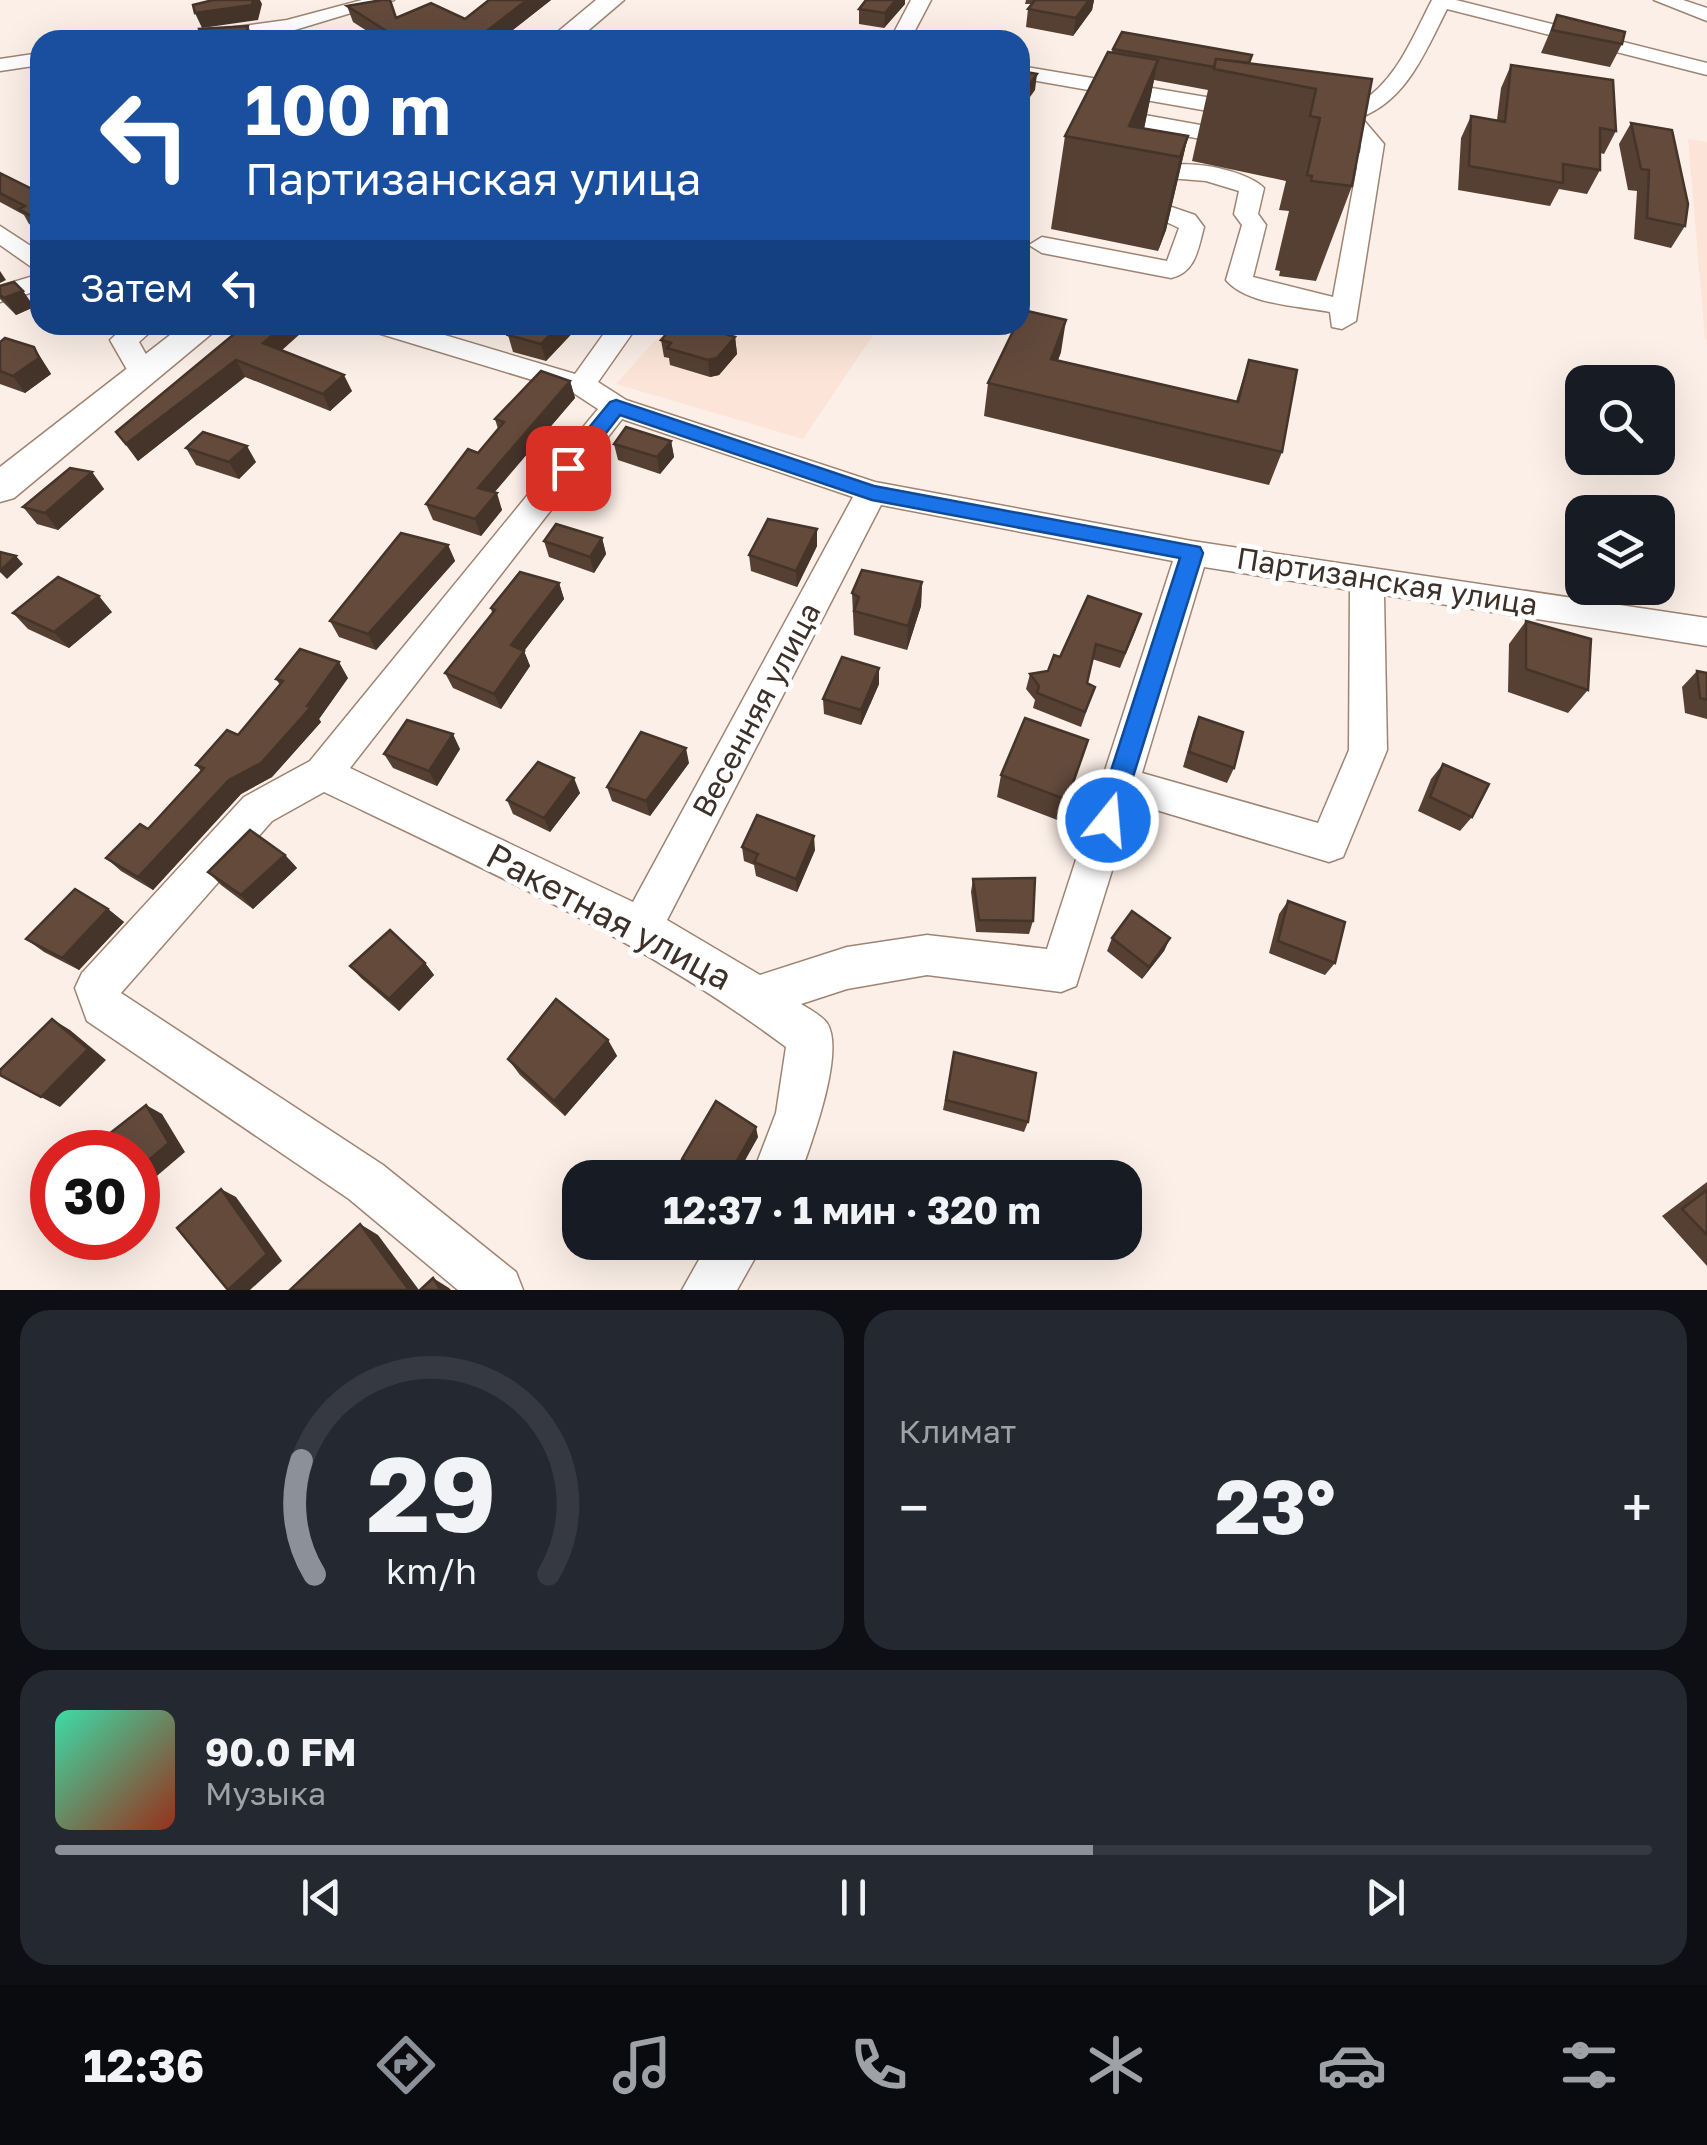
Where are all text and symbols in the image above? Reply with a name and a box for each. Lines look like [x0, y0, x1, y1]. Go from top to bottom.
text: 100 m [245, 66, 451, 150]
icon: left [80, 70, 210, 200]
text: Партизанская улица [245, 151, 702, 205]
icon: left [213, 260, 268, 315]
text: Затем [80, 265, 193, 310]
map controls [1565, 365, 1675, 605]
button: search [1565, 365, 1675, 475]
pin [526, 426, 611, 511]
icon: arrive [541, 441, 596, 496]
button: layers [1565, 495, 1675, 605]
street label: Партизанская улица [1234, 539, 1540, 623]
street label: Весенняя улица [684, 596, 828, 823]
position arrow [1056, 768, 1160, 872]
street label: Ракетная улица [480, 834, 739, 998]
speed limit sign: 30 [30, 1130, 160, 1260]
text: 12:37 · 1 мин · 320 m [663, 1187, 1041, 1232]
text: Климат [899, 1412, 1016, 1450]
text: 29 [367, 1430, 496, 1555]
text: 23° [1215, 1460, 1336, 1551]
text: − [899, 1474, 929, 1540]
text: + [1622, 1474, 1652, 1540]
text: km/h [386, 1549, 477, 1592]
text: 90.0 FM [205, 1729, 357, 1774]
text: Музыка [205, 1774, 326, 1812]
icon: previous [294, 1870, 349, 1925]
icon: pause [826, 1870, 881, 1925]
icon: next [1358, 1870, 1413, 1925]
icon: directions [371, 2030, 441, 2100]
icon: music [607, 2030, 677, 2100]
icon: phone [844, 2030, 914, 2100]
icon: climate [1081, 2030, 1151, 2100]
icon: car [1317, 2030, 1387, 2100]
icon: filters [1554, 2030, 1624, 2100]
text: 12:36 [83, 2038, 204, 2092]

